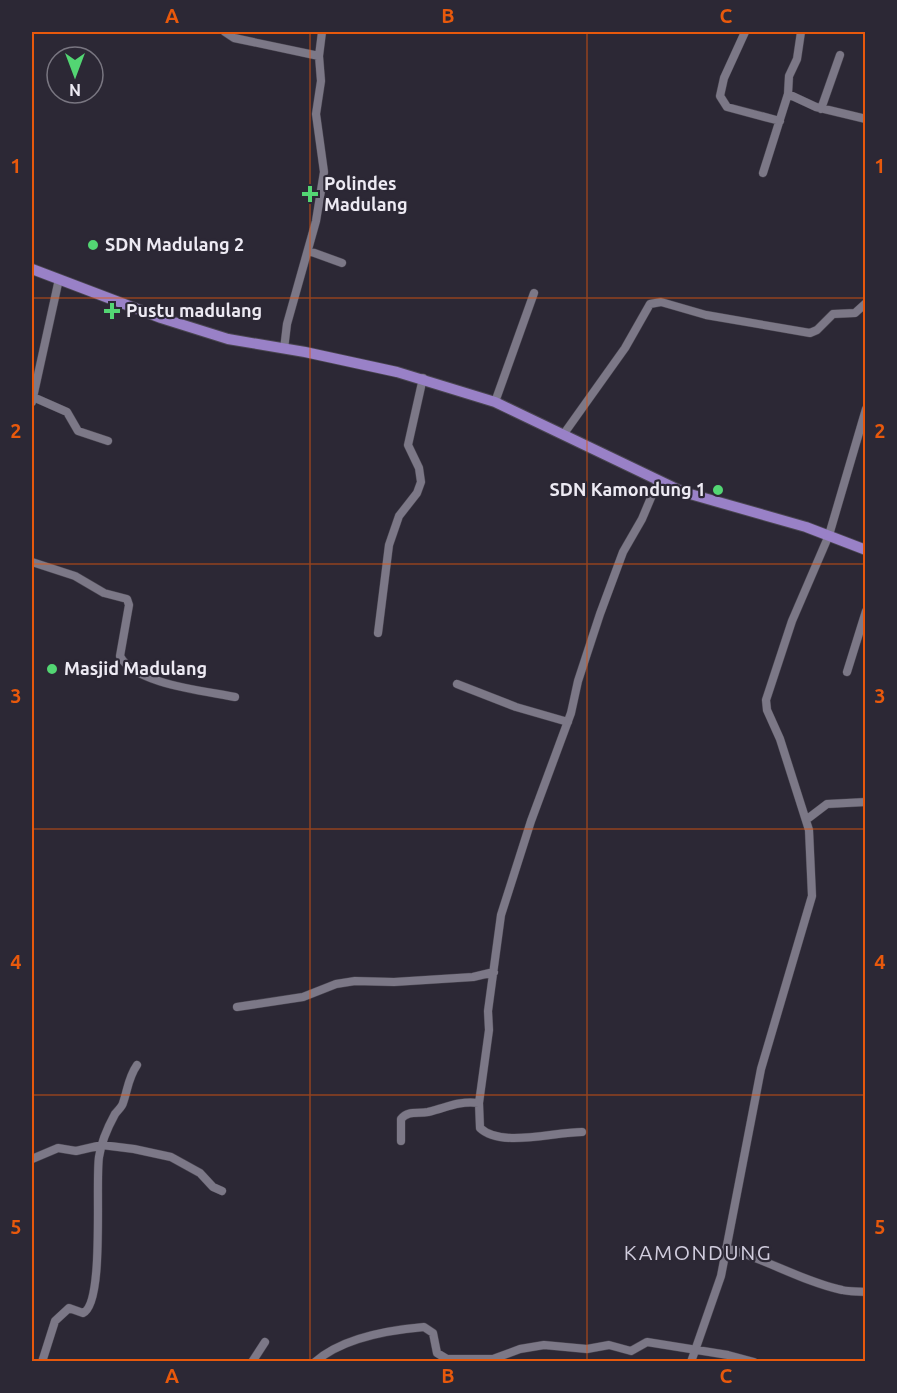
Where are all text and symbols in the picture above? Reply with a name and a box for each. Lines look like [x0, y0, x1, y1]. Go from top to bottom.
text: A [165, 4, 179, 27]
text: B [441, 4, 455, 27]
text: C [720, 4, 733, 27]
north arrow [45, 45, 105, 105]
text: N [69, 81, 81, 99]
text: 1 [10, 154, 22, 177]
text: 1 [874, 154, 886, 177]
place label: Polindes Madulang [324, 173, 408, 214]
marker: Polindes Madulang [301, 185, 319, 203]
place label: SDN Madulang 2 [105, 234, 244, 254]
marker: SDN Madulang 2 [86, 238, 100, 252]
place label: Pustu madulang [126, 300, 262, 320]
marker: Pustu madulang [103, 302, 121, 320]
text: 2 [10, 419, 22, 442]
text: 2 [874, 419, 886, 442]
place label: SDN Kamondung 1 [550, 479, 706, 499]
marker: SDN Kamondung 1 [711, 483, 725, 497]
place label: Masjid Madulang [64, 658, 207, 678]
marker: Masjid Madulang [45, 662, 59, 676]
text: 3 [10, 684, 22, 707]
text: 3 [874, 684, 886, 707]
text: 4 [10, 950, 22, 973]
text: 4 [874, 950, 886, 973]
text: 5 [10, 1215, 22, 1238]
text: 5 [874, 1215, 886, 1238]
district label: KAMONDUNG [624, 1240, 772, 1264]
text: A [165, 1364, 179, 1387]
text: B [441, 1364, 455, 1387]
text: C [720, 1364, 733, 1387]

